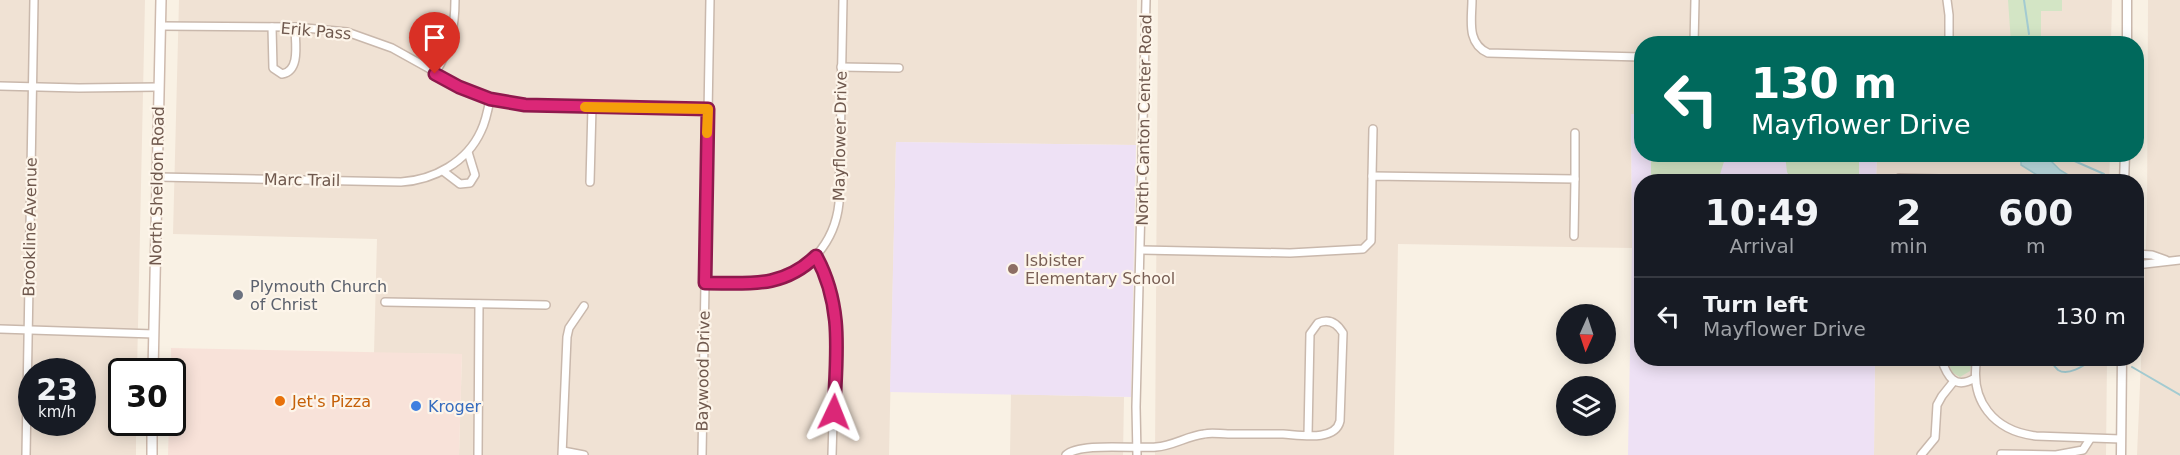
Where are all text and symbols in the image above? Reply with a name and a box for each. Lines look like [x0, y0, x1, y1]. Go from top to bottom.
pin [409, 12, 460, 74]
street label: North Canton Center Road [1133, 14, 1155, 226]
street label: Erik Pass [280, 18, 352, 44]
icon: arrive [418, 21, 451, 54]
text: 130 m [1751, 59, 1897, 108]
icon: left [1652, 60, 1730, 138]
street label: Mayflower Drive [829, 71, 851, 201]
street label: North Sheldon Road [146, 106, 168, 266]
text: Mayflower Drive [1751, 109, 1971, 140]
street label: Brookline Avenue [19, 157, 41, 297]
street label: Marc Trail [264, 170, 340, 190]
text: 10:49 [1705, 192, 1819, 233]
text: 2 [1896, 192, 1921, 233]
text: 600 [1998, 192, 2073, 233]
text: Arrival [1729, 234, 1794, 258]
text: min [1890, 234, 1928, 258]
text: m [2026, 234, 2046, 258]
place label: Isbister Elementary School [1025, 251, 1175, 288]
marker: Isbister Elementary School [1006, 262, 1020, 276]
place label: Plymouth Church of Christ [250, 277, 387, 314]
marker: Plymouth Church of Christ [231, 288, 245, 302]
text: Turn left [1703, 292, 1808, 317]
icon: left [1652, 300, 1685, 333]
north arrow [1556, 304, 1616, 364]
map controls [1556, 304, 1616, 436]
text: 130 m [2056, 304, 2126, 329]
street label: Baywood Drive [692, 310, 714, 432]
text: Mayflower Drive [1703, 317, 1866, 341]
speed limit sign: 30 [108, 358, 186, 436]
text: 23 [36, 372, 78, 407]
button: layers [1556, 376, 1616, 436]
position arrow [802, 380, 866, 444]
place label: Jet's Pizza [291, 392, 371, 411]
marker: Jet's Pizza [273, 394, 287, 408]
place label: Kroger [428, 397, 482, 416]
marker: Kroger [409, 399, 423, 413]
text: km/h [38, 403, 76, 421]

